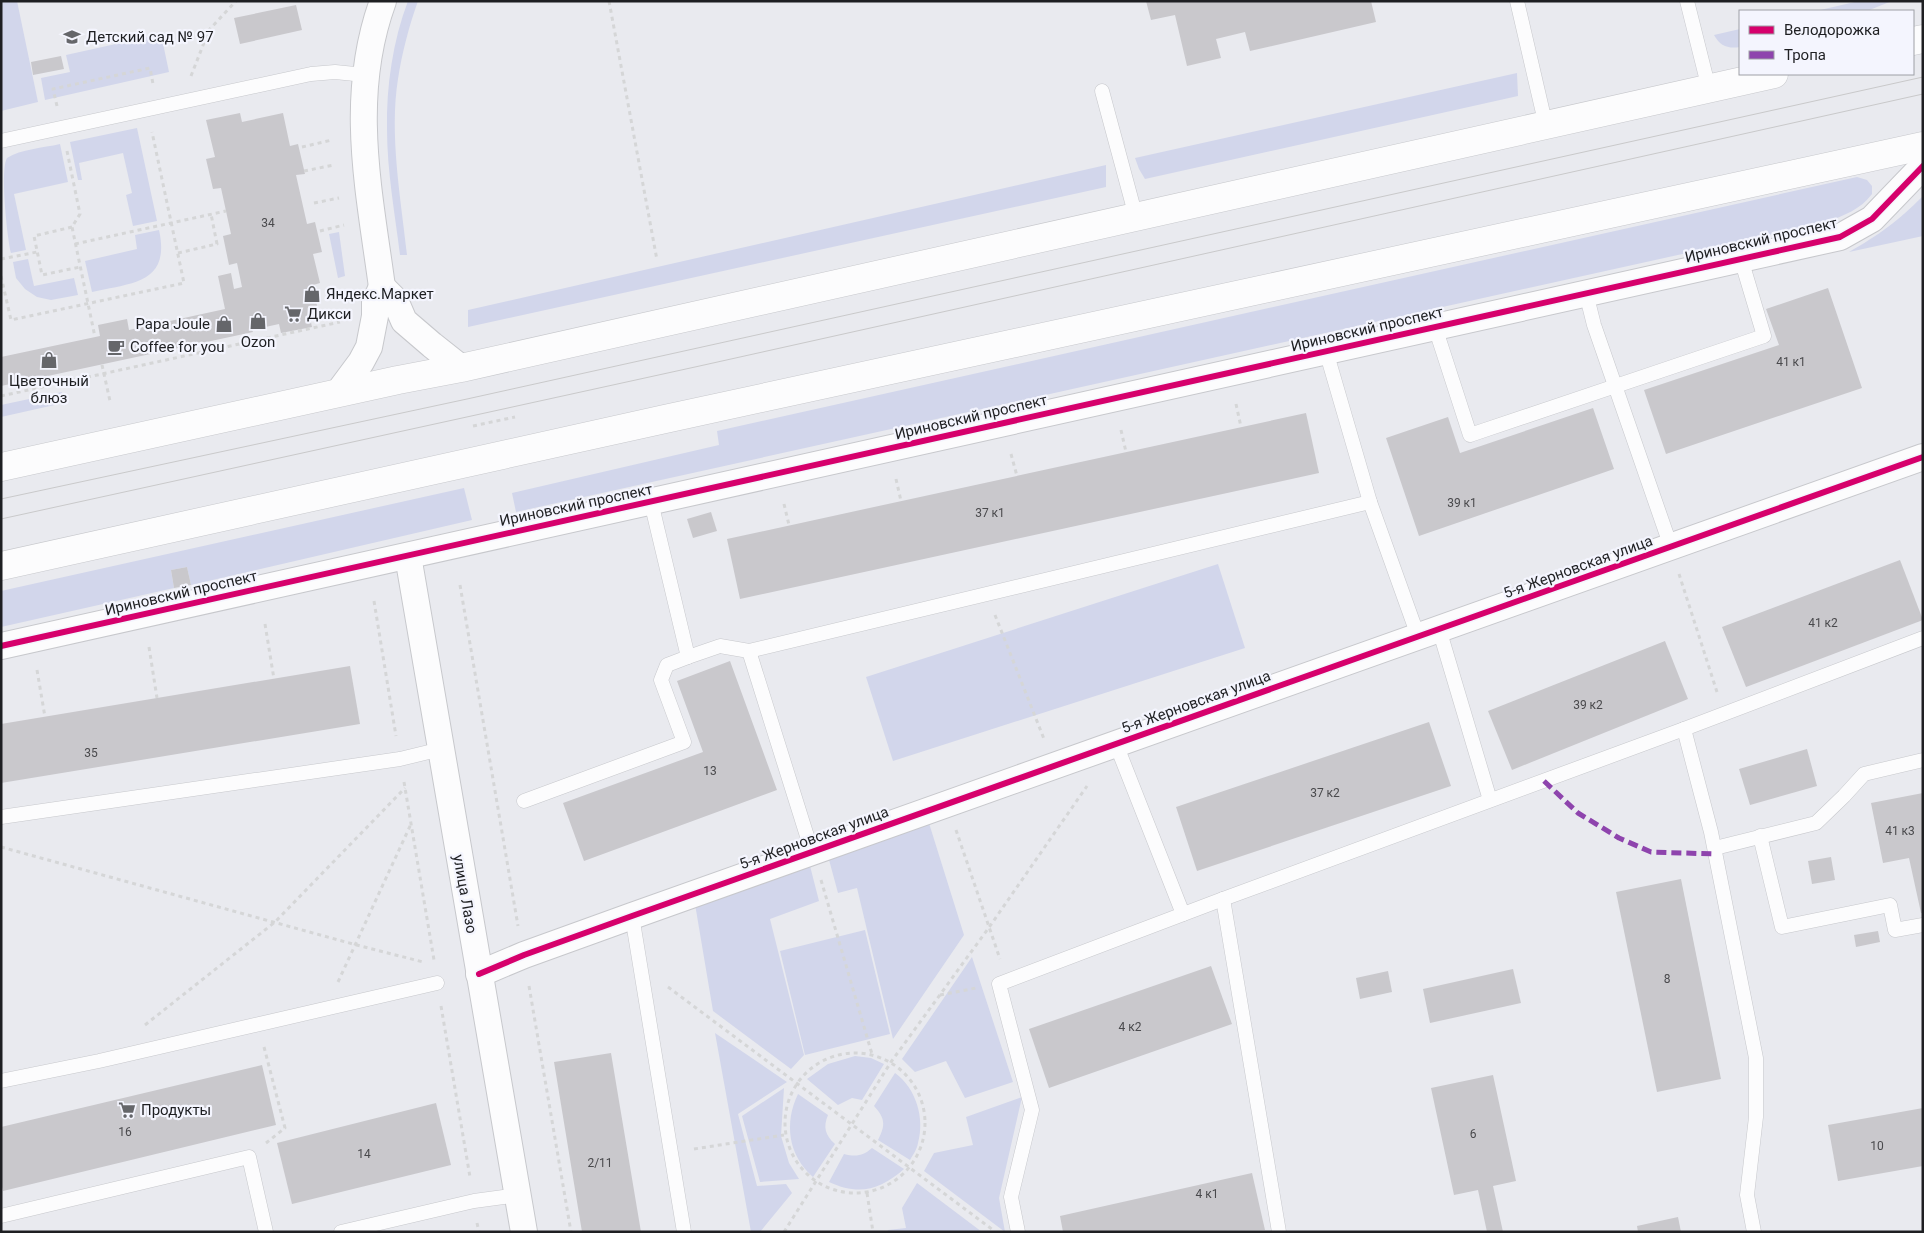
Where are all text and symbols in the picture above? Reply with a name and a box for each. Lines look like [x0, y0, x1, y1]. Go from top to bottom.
legend [1739, 10, 1914, 75]
text: Велодорожка [1784, 21, 1880, 39]
school or university icon: Детский сад № 97 [62, 27, 82, 47]
place label: Детский сад № 97 [86, 28, 214, 46]
text: Тропа [1784, 46, 1826, 64]
street label: Ириновский проспект [1683, 214, 1839, 266]
house number: 34 [261, 216, 275, 230]
shop icon: Яндекс.Маркет [302, 284, 322, 304]
place label: Яндекс.Маркет [326, 285, 434, 303]
street label: Ириновский проспект [1289, 303, 1445, 355]
supermarket icon: Дикси [283, 304, 303, 324]
place label: Дикси [307, 305, 351, 323]
shop icon: Ozon [248, 311, 268, 331]
shop icon: Papa Joule [214, 314, 234, 334]
place label: Papa Joule [135, 315, 210, 333]
place label: Ozon [241, 333, 275, 351]
cafe icon: Coffee for you [106, 337, 126, 357]
place label: Coffee for you [130, 338, 225, 356]
shop icon: Цветочный блюз [39, 350, 59, 370]
house number: 41 к1 [1776, 355, 1806, 369]
place label: Цветочный блюз [9, 372, 89, 407]
street label: Ириновский проспект [893, 391, 1049, 443]
street label: Ириновский проспект [498, 480, 654, 530]
house number: 39 к1 [1447, 496, 1477, 510]
house number: 37 к1 [975, 506, 1005, 520]
street label: 5-я Жерновская улица [1501, 532, 1655, 602]
street label: Ириновский проспект [103, 567, 259, 619]
house number: 41 к2 [1808, 616, 1838, 630]
street label: 5-я Жерновская улица [1119, 667, 1273, 737]
house number: 39 к2 [1573, 698, 1603, 712]
house number: 35 [84, 746, 98, 760]
house number: 13 [703, 764, 717, 778]
house number: 37 к2 [1310, 786, 1340, 800]
street label: 5-я Жерновская улица [737, 803, 891, 873]
house number: 41 к3 [1885, 824, 1915, 838]
street label: улица Лазо [449, 853, 481, 935]
house number: 8 [1664, 972, 1671, 986]
house number: 4 к2 [1119, 1020, 1142, 1034]
supermarket icon: Продукты [117, 1100, 137, 1120]
place label: Продукты [141, 1101, 211, 1119]
house number: 16 [118, 1125, 132, 1139]
house number: 6 [1470, 1127, 1477, 1141]
house number: 10 [1870, 1139, 1884, 1153]
house number: 14 [357, 1147, 371, 1161]
house number: 2/11 [587, 1156, 613, 1170]
house number: 4 к1 [1196, 1187, 1218, 1201]

